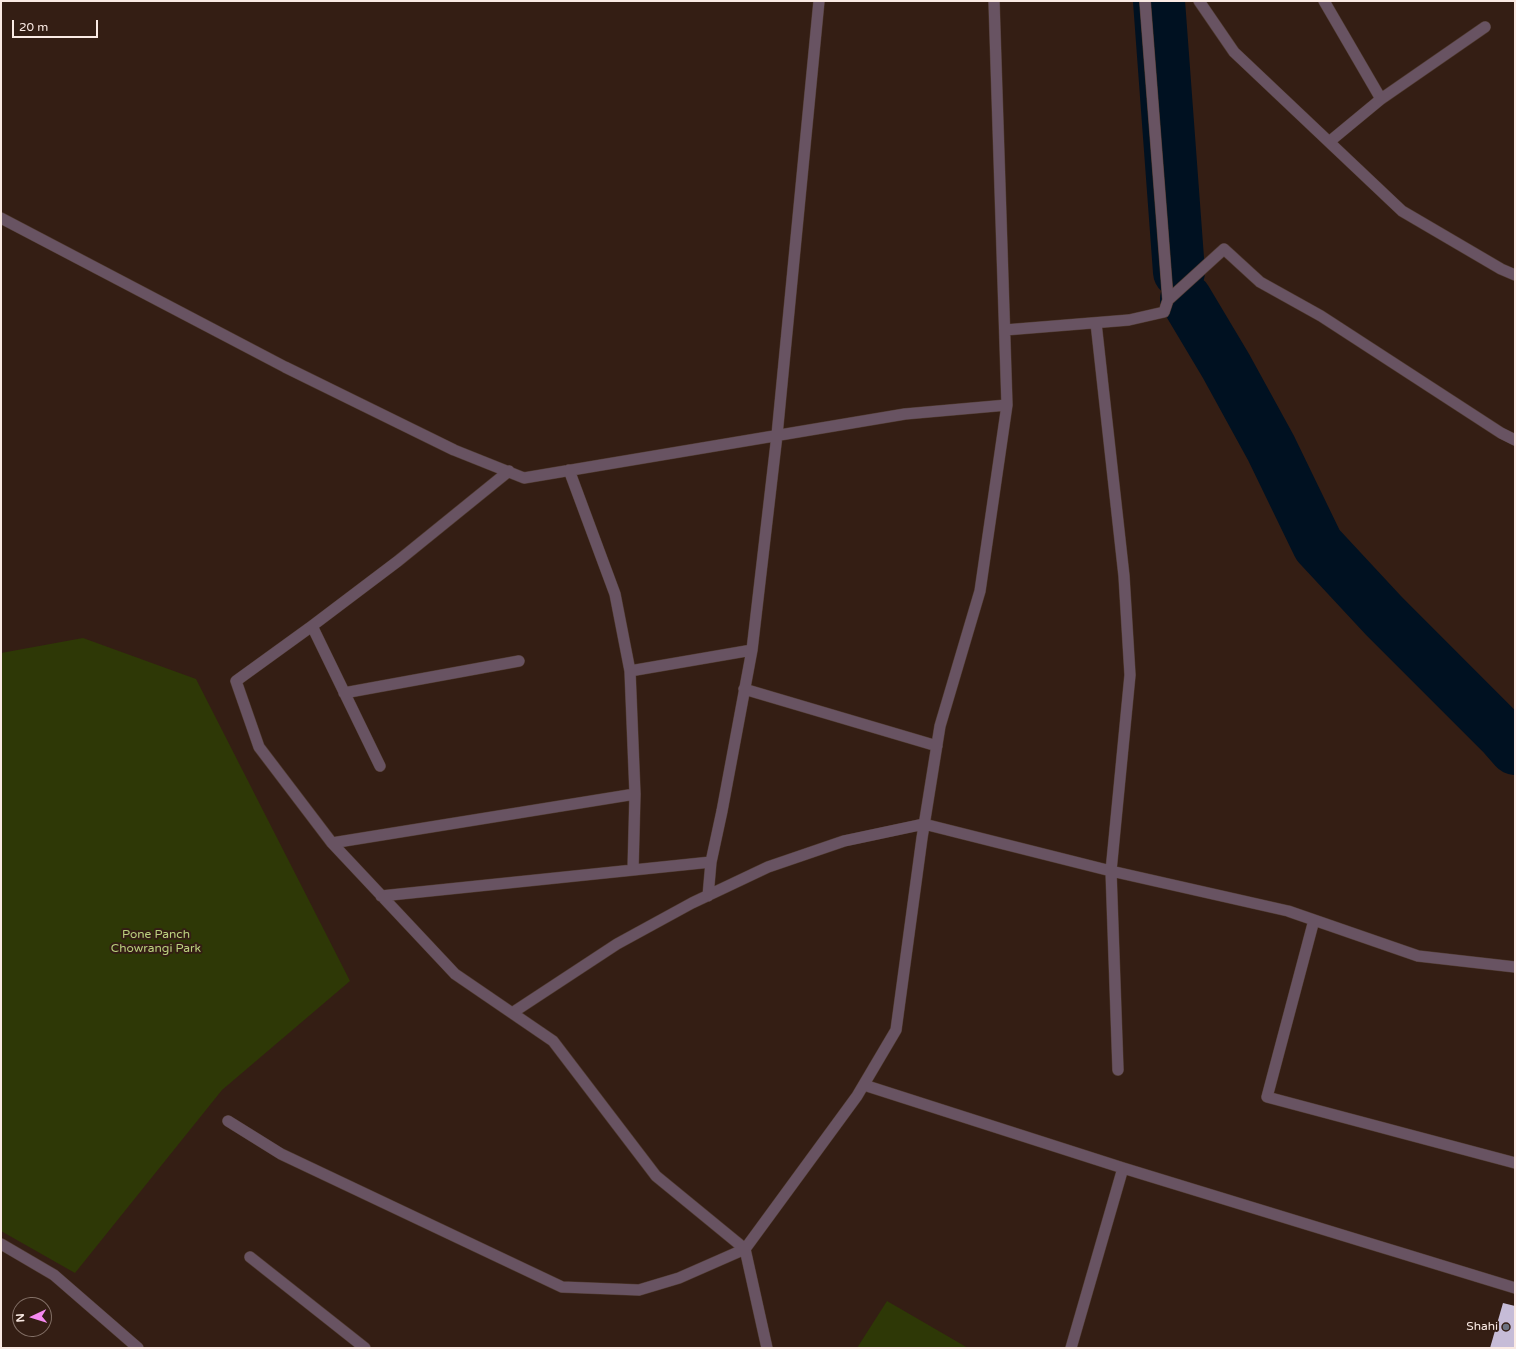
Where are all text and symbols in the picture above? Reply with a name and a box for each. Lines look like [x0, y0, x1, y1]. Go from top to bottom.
scale bar [14, 12, 100, 38]
text: 20 m [19, 20, 48, 34]
park label: Pone Panch Chowrangi Park [111, 928, 201, 956]
north arrow [12, 1297, 52, 1337]
text: N [14, 1313, 27, 1323]
place label: Shahi [1466, 1320, 1498, 1334]
marker: Shahi [1501, 1322, 1511, 1332]

